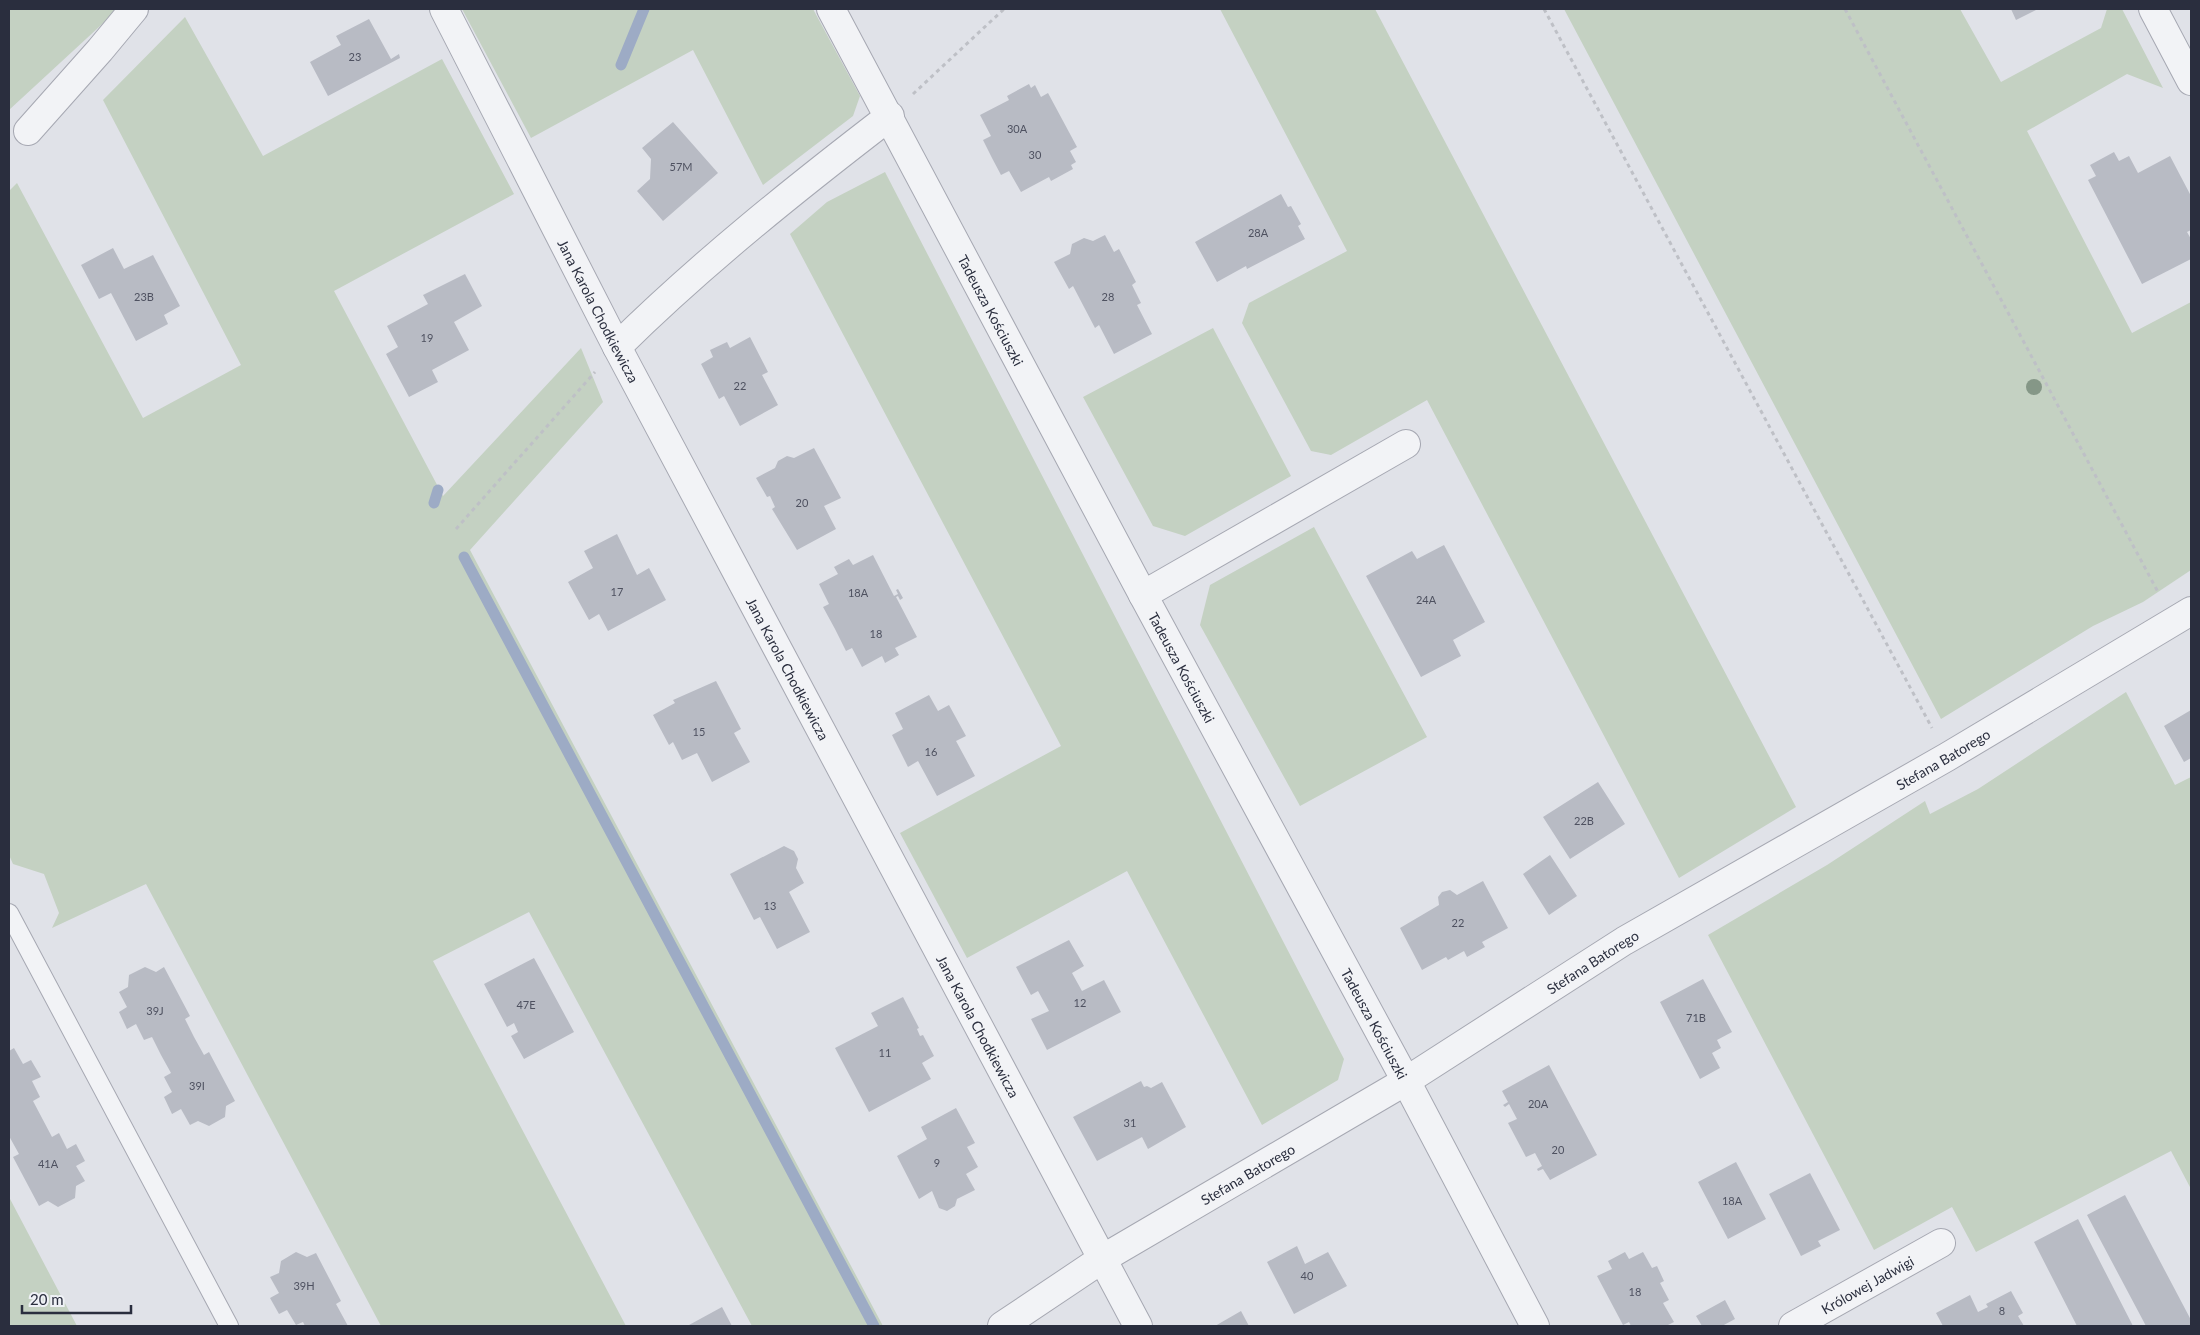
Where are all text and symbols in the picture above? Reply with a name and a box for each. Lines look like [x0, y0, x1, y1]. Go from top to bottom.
house number: 23 [349, 50, 361, 63]
house number: 30A [1007, 122, 1028, 135]
house number: 30 [1029, 148, 1042, 161]
house number: 57M [670, 160, 692, 173]
house number: 28A [1248, 226, 1269, 239]
street label: Jana Karola Chodkiewicza [555, 236, 643, 385]
street label: Tadeusza Kościuszki [955, 252, 1028, 368]
house number: 23B [134, 290, 154, 303]
house number: 28 [1102, 290, 1114, 303]
house number: 19 [421, 331, 433, 344]
house number: 22 [734, 379, 746, 392]
house number: 20 [796, 496, 809, 509]
house number: 17 [611, 585, 623, 598]
house number: 18A [848, 586, 869, 599]
house number: 24A [1416, 593, 1437, 606]
street label: Jana Karola Chodkiewicza [743, 594, 833, 743]
street label: Tadeusza Kościuszki [1145, 609, 1219, 725]
house number: 18 [870, 627, 882, 640]
house number: 15 [693, 725, 705, 738]
street label: Stefana Batorego [1893, 725, 1993, 793]
house number: 16 [925, 745, 937, 758]
house number: 22B [1574, 814, 1594, 827]
house number: 13 [764, 899, 776, 912]
house number: 22 [1452, 916, 1464, 929]
street label: Stefana Batorego [1543, 926, 1641, 997]
street label: Jana Karola Chodkiewicza [934, 952, 1023, 1100]
street label: Tadeusza Kościuszki [1338, 965, 1412, 1082]
house number: 12 [1074, 996, 1086, 1009]
house number: 47E [516, 998, 536, 1011]
house number: 39J [146, 1004, 164, 1017]
house number: 71B [1686, 1011, 1706, 1024]
house number: 11 [879, 1046, 891, 1059]
house number: 39I [189, 1079, 205, 1092]
house number: 20A [1528, 1097, 1549, 1110]
house number: 31 [1124, 1116, 1136, 1129]
street label: Stefana Batorego [1198, 1140, 1298, 1208]
house number: 20 [1552, 1143, 1565, 1156]
house number: 9 [934, 1156, 940, 1169]
house number: 41A [38, 1157, 59, 1170]
house number: 18A [1722, 1194, 1743, 1207]
street label: Królowej Jadwigi [1818, 1252, 1916, 1317]
house number: 40 [1301, 1269, 1314, 1282]
house number: 39H [293, 1279, 315, 1292]
scale bar [22, 1282, 131, 1314]
house number: 18 [1629, 1285, 1641, 1298]
text: 20 m [30, 1290, 64, 1308]
house number: 8 [1999, 1304, 2005, 1317]

